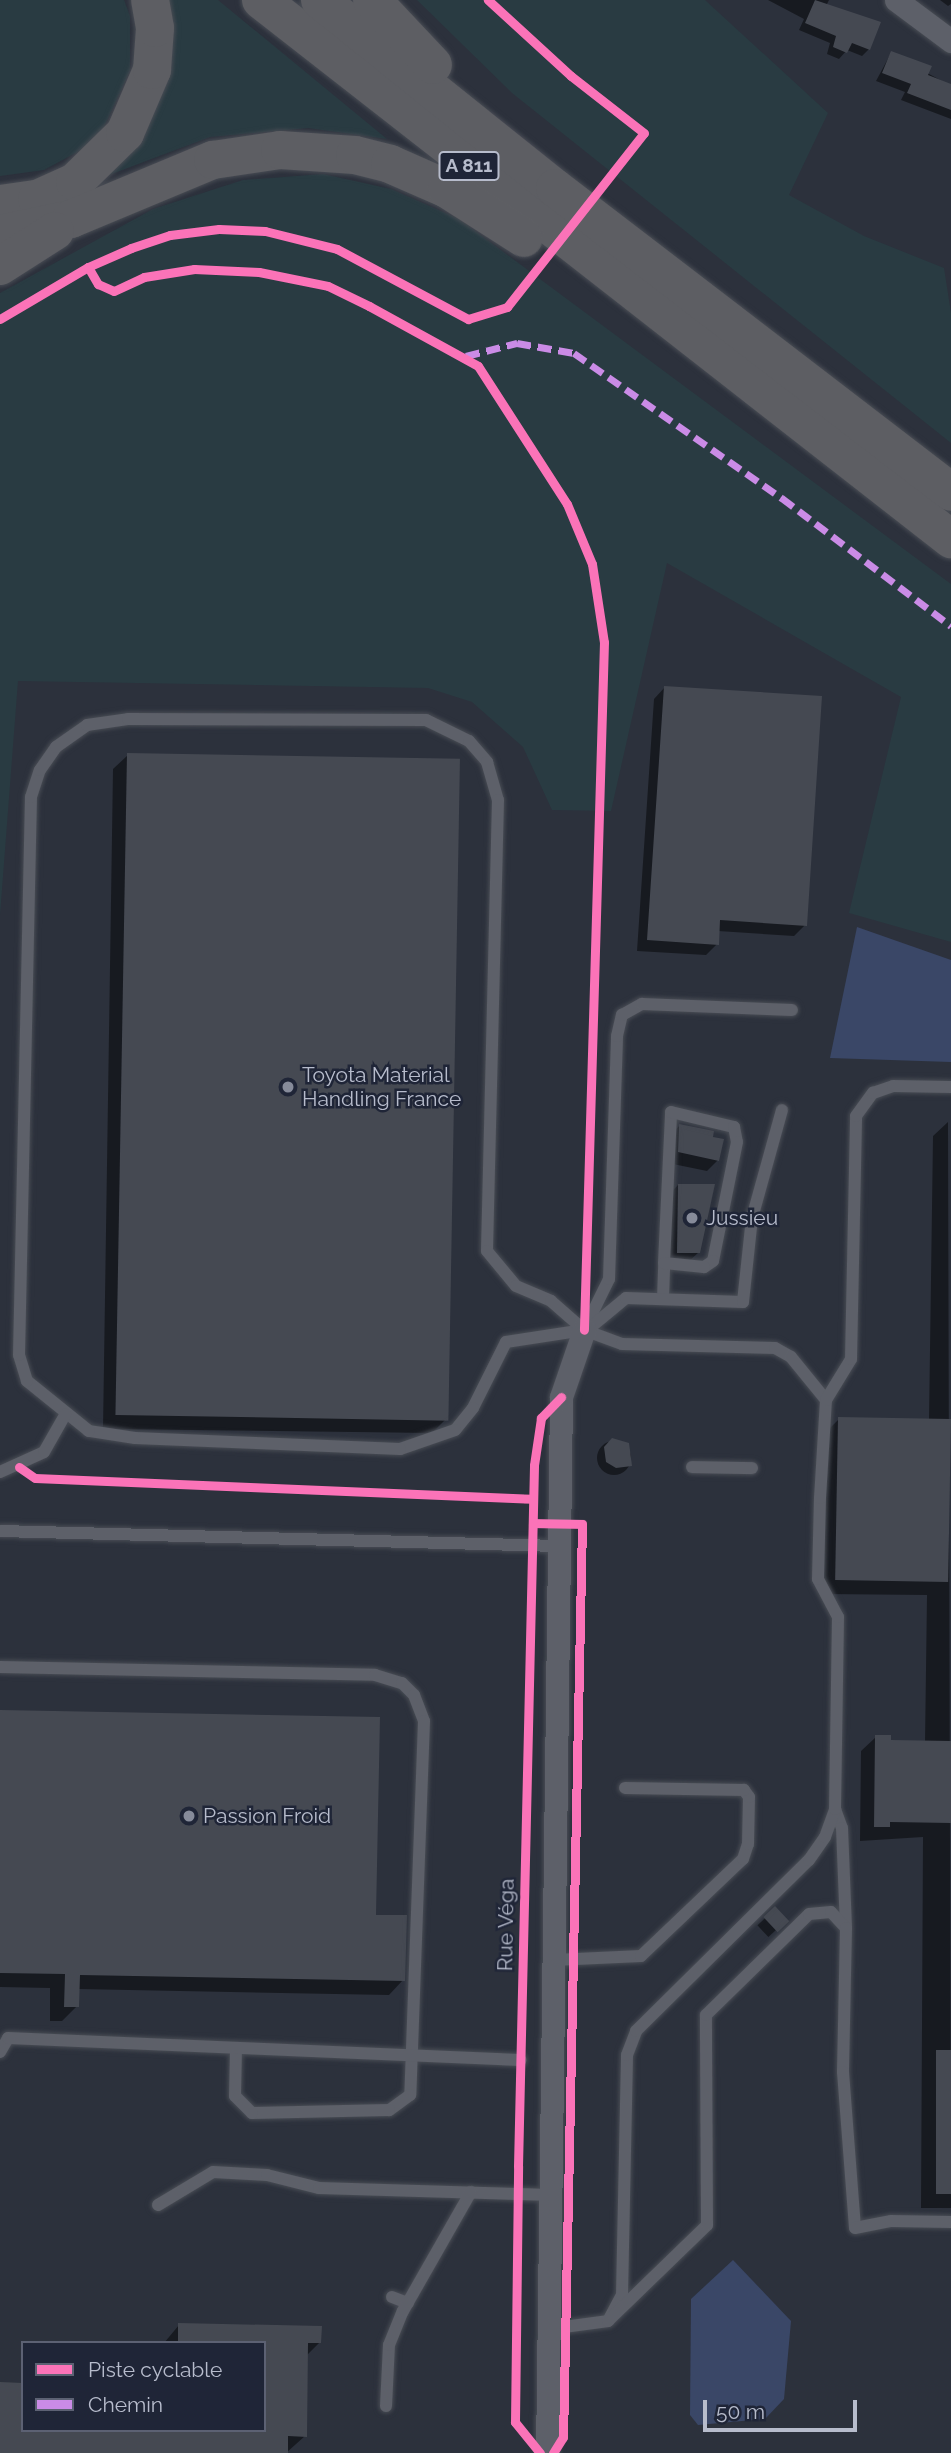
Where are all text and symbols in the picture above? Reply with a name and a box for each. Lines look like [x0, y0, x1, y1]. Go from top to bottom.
road number: A 811 [438, 150, 500, 182]
place label: Toyota Material Handling France [302, 1062, 461, 1112]
marker: Toyota Material Handling France [280, 1079, 296, 1095]
place label: Jussieu [706, 1205, 778, 1231]
marker: Jussieu [684, 1210, 700, 1226]
place label: Passion Froid [203, 1803, 331, 1829]
marker: Passion Froid [181, 1808, 197, 1824]
street label: Rue Véga [493, 1878, 519, 1972]
legend [21, 2341, 266, 2432]
text: Piste cyclable [88, 2357, 222, 2382]
scale bar [706, 2386, 860, 2430]
text: Chemin [88, 2392, 163, 2417]
text: 50 m [716, 2399, 765, 2424]

